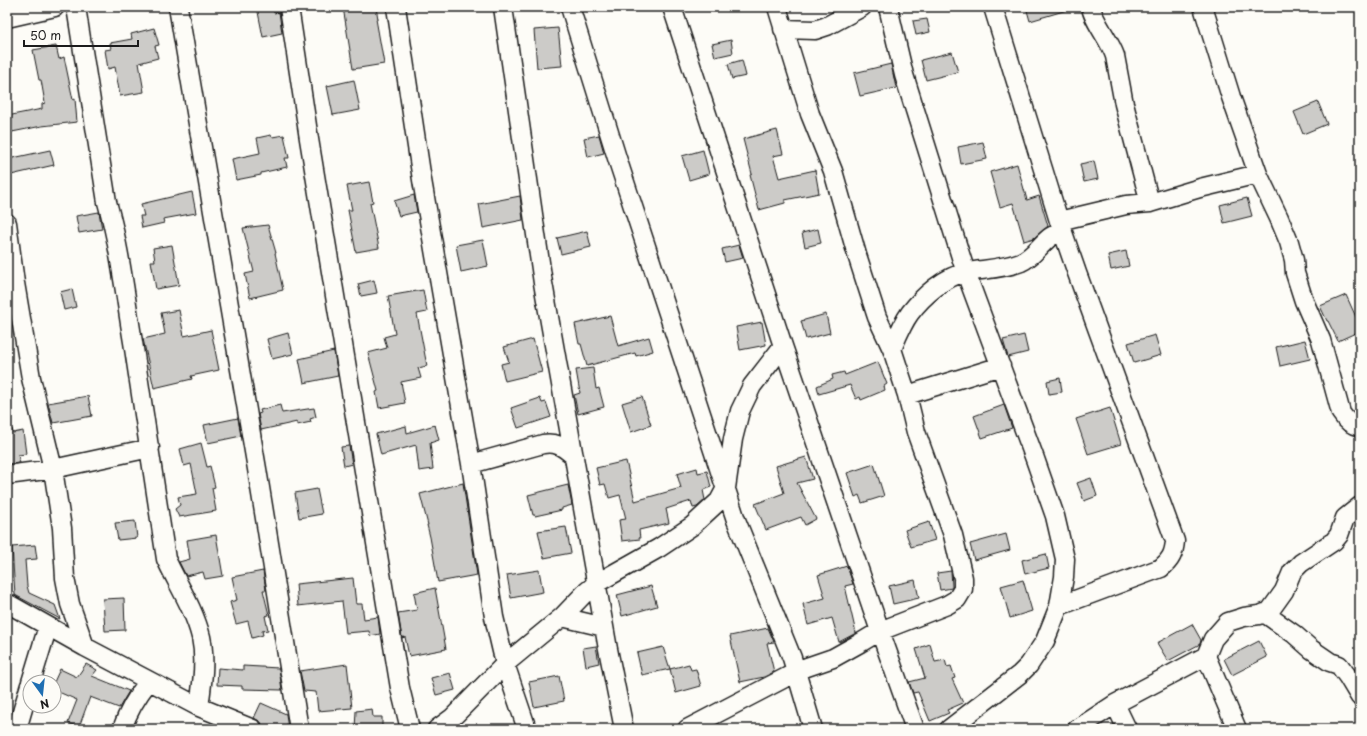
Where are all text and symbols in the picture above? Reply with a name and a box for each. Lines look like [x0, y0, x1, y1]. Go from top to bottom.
scale bar [24, 22, 138, 48]
text: 50 m [30, 26, 61, 44]
north arrow [22, 674, 62, 714]
text: N [38, 695, 51, 714]

